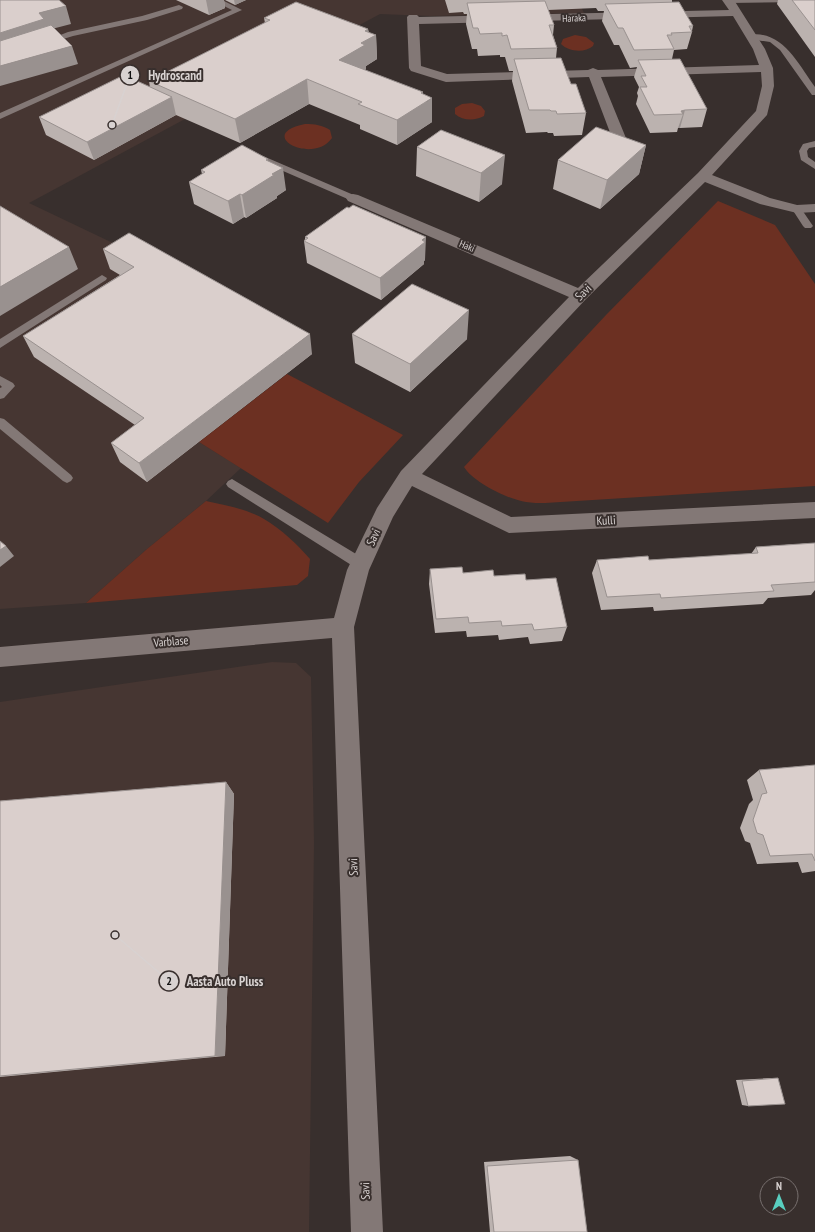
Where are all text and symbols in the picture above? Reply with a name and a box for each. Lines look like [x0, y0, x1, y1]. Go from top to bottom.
street label: Haraka [562, 11, 586, 25]
callout: Hydroscand [120, 62, 210, 87]
text: 1 [127, 67, 133, 82]
text: Hydroscand [148, 67, 202, 84]
street label: Haki [457, 237, 477, 255]
street label: Savi [572, 281, 594, 303]
street label: Kulli [596, 512, 616, 528]
street label: Savi [363, 526, 383, 548]
street label: Varblase [152, 632, 189, 650]
street label: Savi [345, 858, 361, 876]
callout: Aasta Auto Pluss [159, 969, 272, 994]
text: 2 [166, 973, 172, 988]
text: Aasta Auto Pluss [186, 973, 264, 990]
north arrow [759, 1176, 799, 1216]
text: N [776, 1179, 782, 1193]
street label: Savi [357, 1182, 373, 1200]

